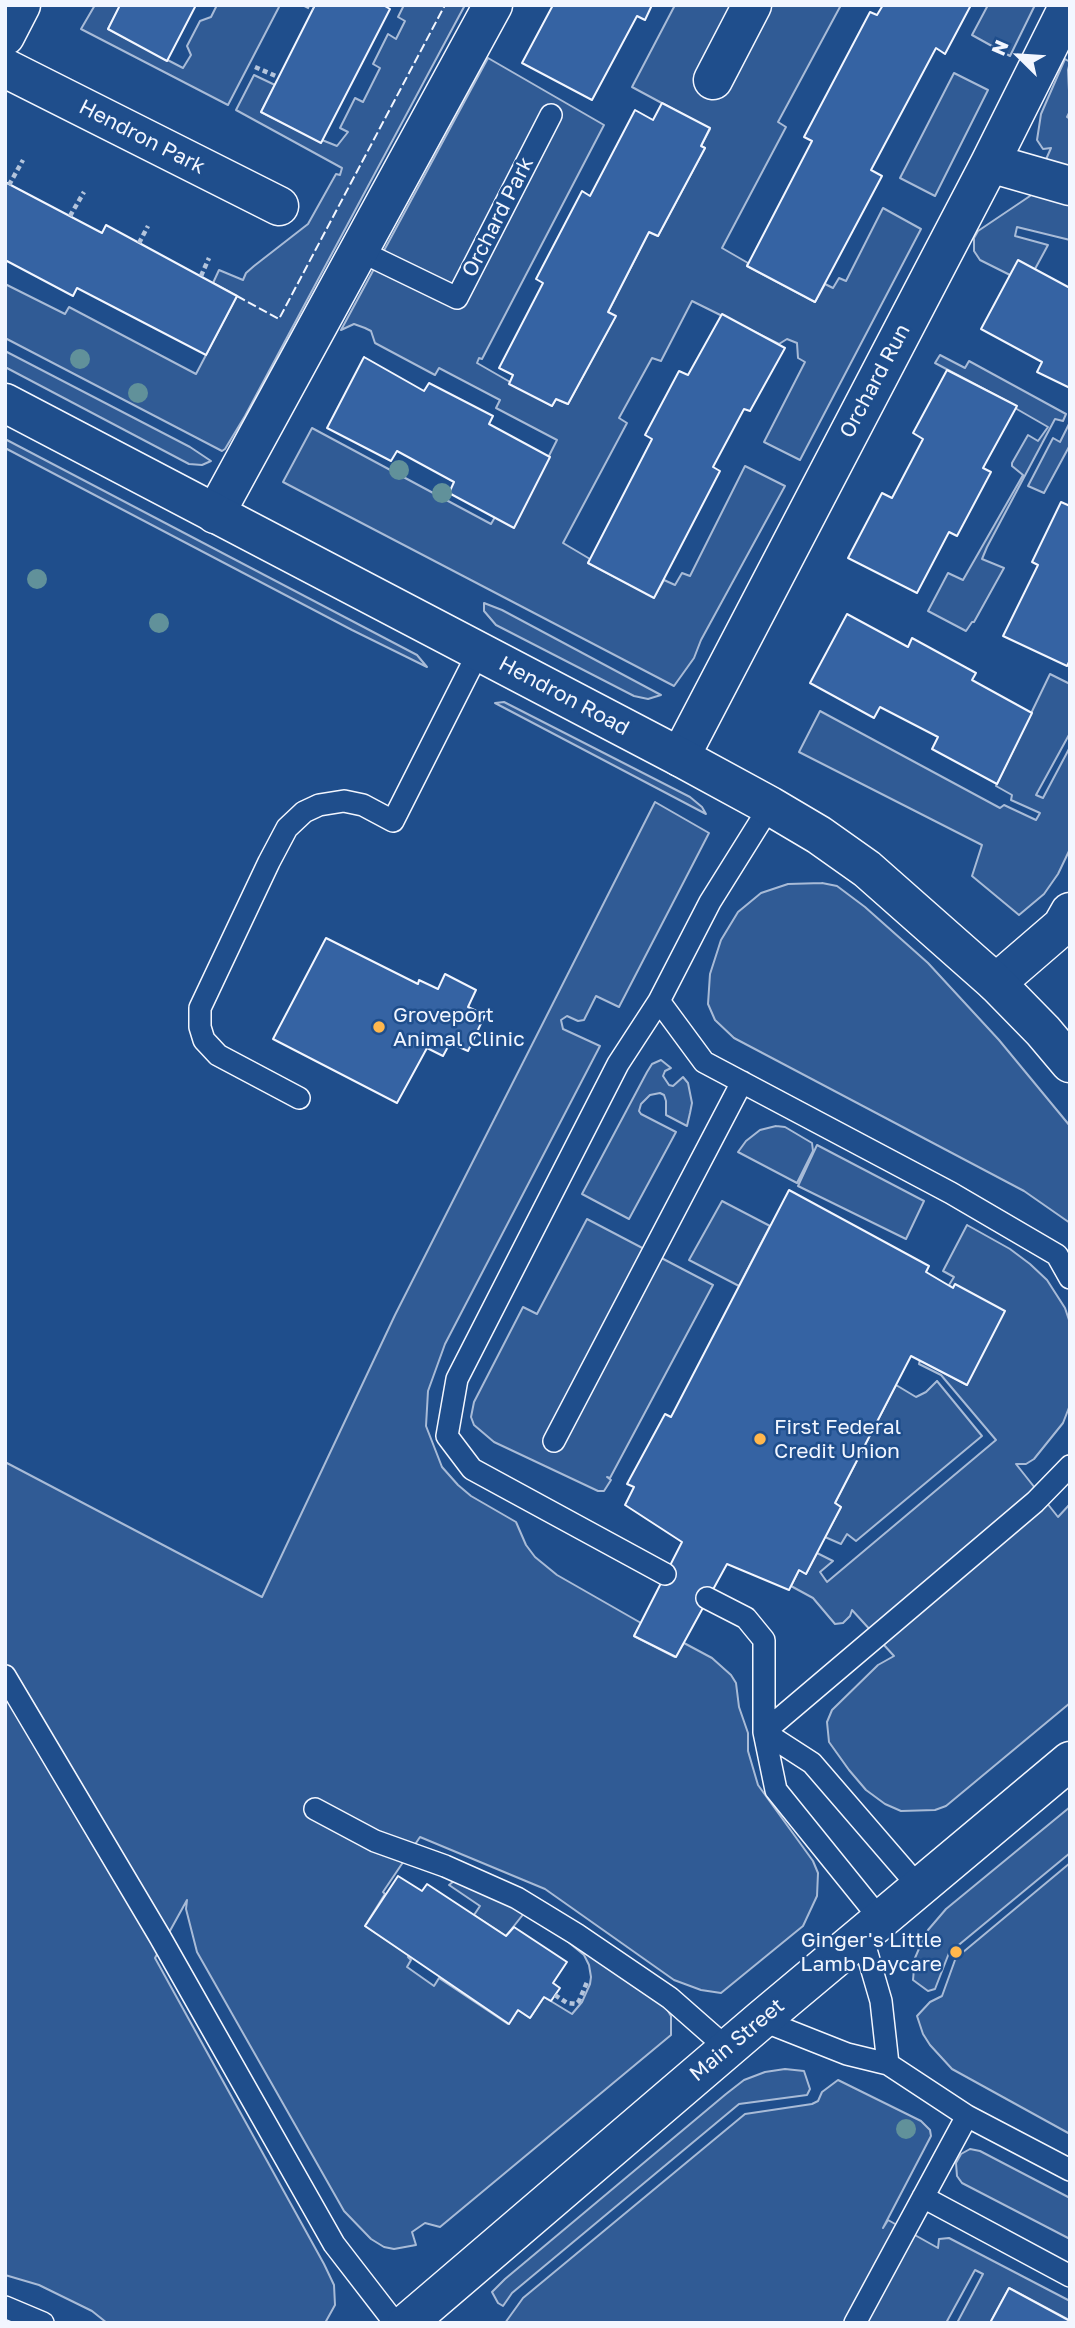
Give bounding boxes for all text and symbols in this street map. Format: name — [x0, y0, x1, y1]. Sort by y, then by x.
north arrow — [984, 21, 1054, 91]
text: N — [986, 36, 1013, 59]
street label: Hendron Park — [75, 94, 209, 180]
street label: Orchard Park — [457, 153, 539, 281]
street label: Orchard Run — [834, 320, 916, 442]
street label: Hendron Road — [494, 651, 634, 741]
place label: Groveport Animal Clinic — [393, 1002, 525, 1052]
marker: Groveport Animal Clinic — [371, 1019, 387, 1035]
place label: First Federal Credit Union — [774, 1414, 901, 1464]
marker: First Federal Credit Union — [752, 1431, 768, 1447]
place label: Ginger's Little Lamb Daycare — [800, 1927, 942, 1977]
marker: Ginger's Little Lamb Daycare — [948, 1944, 964, 1960]
street label: Main Street — [685, 1993, 789, 2087]

